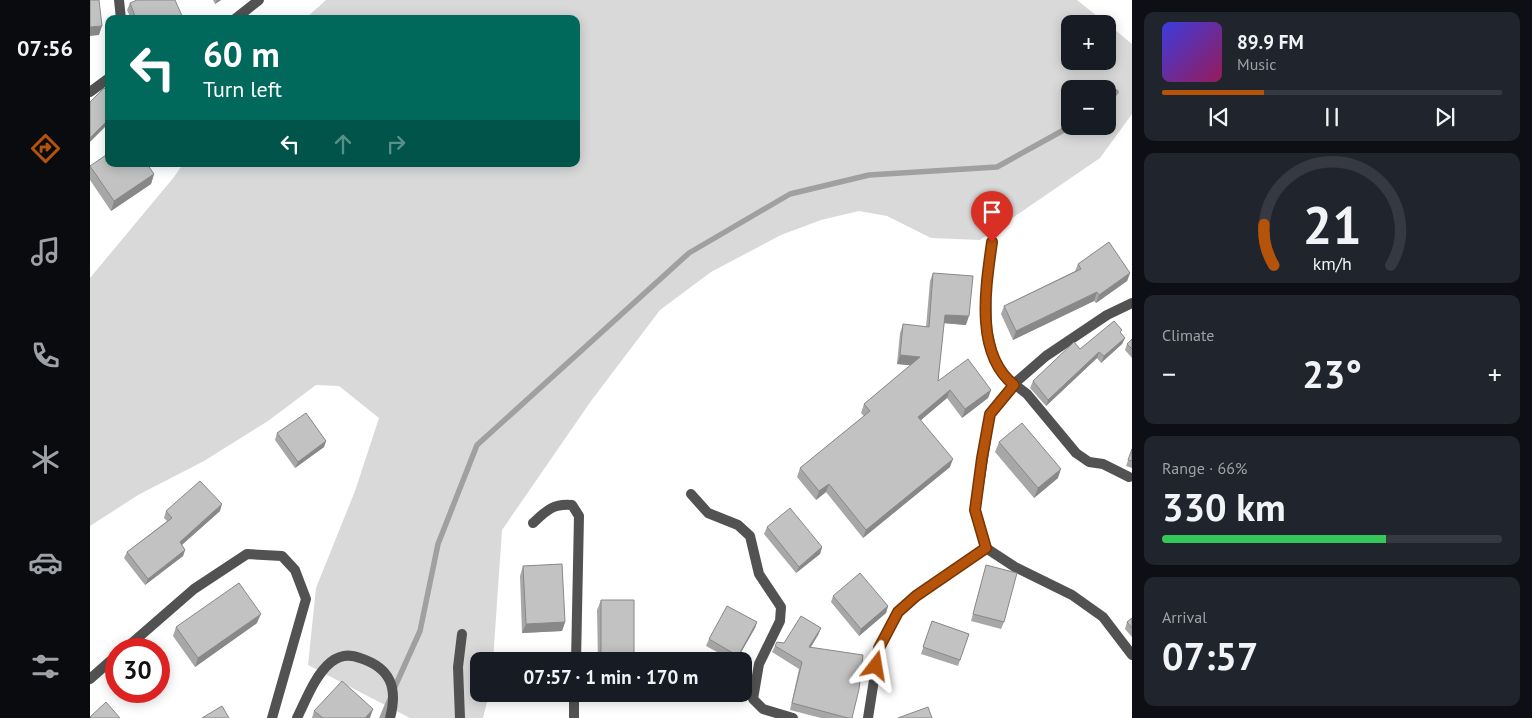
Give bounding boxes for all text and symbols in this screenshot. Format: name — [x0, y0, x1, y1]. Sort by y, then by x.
map controls — [1061, 15, 1116, 135]
button: + — [1061, 15, 1116, 70]
text: 89.9 FM — [1237, 30, 1304, 54]
text: 60 m — [203, 31, 280, 77]
text: 07:56 — [17, 34, 73, 62]
icon: left — [120, 35, 185, 100]
text: Music — [1237, 54, 1277, 74]
text: Turn left — [203, 75, 282, 103]
button: − — [1061, 80, 1116, 135]
icon: previous — [1205, 103, 1233, 131]
icon: pause — [1318, 103, 1346, 131]
icon: next — [1431, 103, 1459, 131]
icon: left — [276, 130, 304, 158]
icon: ahead — [329, 130, 357, 158]
icon: right — [382, 130, 410, 158]
icon: directions — [28, 131, 63, 166]
pin — [971, 191, 1013, 242]
text: 21 — [1303, 191, 1361, 258]
icon: arrive — [978, 198, 1006, 226]
icon: music — [28, 234, 63, 269]
text: km/h — [1312, 252, 1352, 275]
text: Climate — [1162, 325, 1214, 345]
icon: phone — [28, 338, 63, 373]
text: 23° — [1302, 349, 1362, 398]
text: − — [1162, 355, 1176, 392]
text: + — [1488, 355, 1502, 392]
icon: climate — [28, 442, 63, 477]
text: Range · 66% — [1162, 458, 1247, 478]
text: 330 km — [1162, 482, 1286, 531]
icon: car — [28, 545, 63, 580]
text: Arrival — [1162, 607, 1207, 627]
text: 07:57 — [1162, 631, 1258, 680]
speed limit sign: 30 — [105, 638, 170, 703]
position arrow — [849, 639, 901, 691]
icon: filters — [28, 649, 63, 684]
text: 07:57 · 1 min · 170 m — [524, 665, 698, 689]

